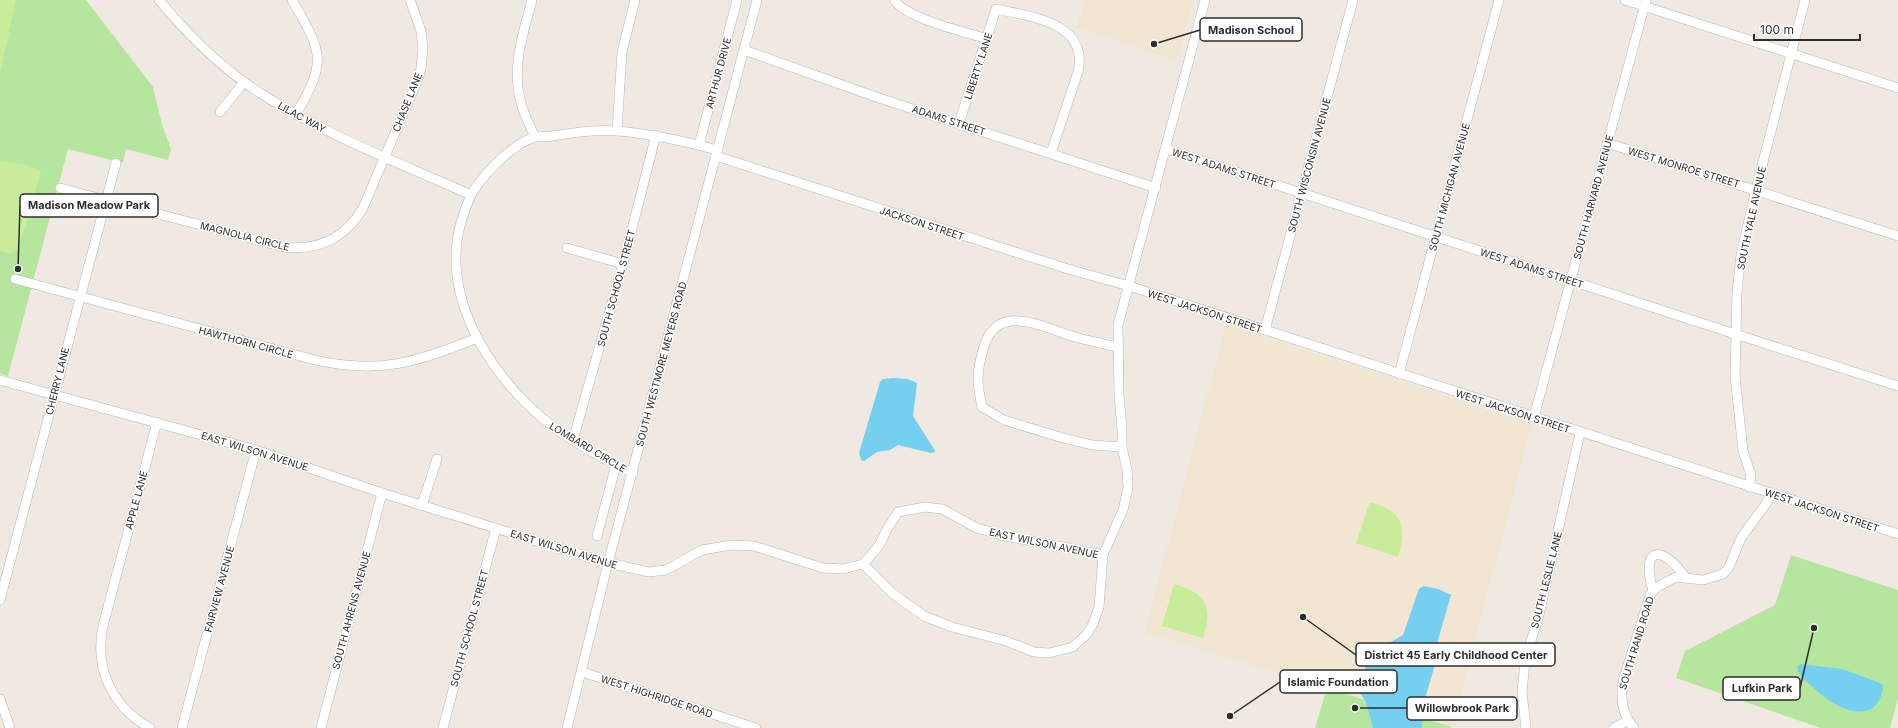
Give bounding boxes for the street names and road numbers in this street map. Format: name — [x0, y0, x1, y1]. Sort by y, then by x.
street label: LIBERTY LANE — [962, 31, 994, 101]
street label: ARTHUR DRIVE — [703, 36, 733, 110]
street label: CHASE LANE — [390, 71, 424, 133]
street label: SOUTH WISCONSIN AVENUE — [1285, 96, 1333, 234]
street label: LILAC WAY — [276, 99, 328, 135]
street label: ADAMS STREET — [911, 102, 987, 138]
street label: SOUTH MICHIGAN AVENUE — [1426, 122, 1472, 252]
street label: SOUTH HARVARD AVENUE — [1571, 133, 1615, 261]
street label: WEST MONROE STREET — [1627, 144, 1741, 190]
street label: WEST ADAMS STREET — [1171, 146, 1277, 190]
street label: SOUTH YALE AVENUE — [1734, 165, 1768, 271]
street label: JACKSON STREET — [878, 204, 966, 242]
street label: MAGNOLIA CIRCLE — [199, 219, 291, 253]
street label: SOUTH SCHOOL STREET — [595, 228, 637, 348]
street label: WEST ADAMS STREET — [1479, 246, 1585, 290]
street label: SOUTH WESTMORE MEYERS ROAD — [633, 280, 689, 448]
street label: WEST JACKSON STREET — [1146, 287, 1264, 335]
street label: HAWTHORN CIRCLE — [197, 324, 295, 360]
street label: CHERRY LANE — [43, 346, 71, 416]
street label: WEST JACKSON STREET — [1454, 387, 1572, 435]
street label: LOMBARD CIRCLE — [547, 419, 629, 475]
street label: EAST WILSON AVENUE — [200, 429, 310, 473]
street label: APPLE LANE — [122, 469, 150, 531]
street label: WEST JACKSON STREET — [1763, 486, 1881, 534]
street label: EAST WILSON AVENUE — [988, 526, 1100, 560]
street label: EAST WILSON AVENUE — [509, 527, 619, 571]
street label: SOUTH LESLIE LANE — [1528, 530, 1564, 630]
street label: FAIRVIEW AVENUE — [202, 544, 236, 634]
street label: SOUTH AHRENS AVENUE — [329, 550, 373, 670]
street label: SOUTH SCHOOL STREET — [448, 568, 490, 688]
street label: SOUTH RAND ROAD — [1616, 595, 1656, 691]
street label: WEST HIGHRIDGE ROAD — [599, 672, 715, 720]

